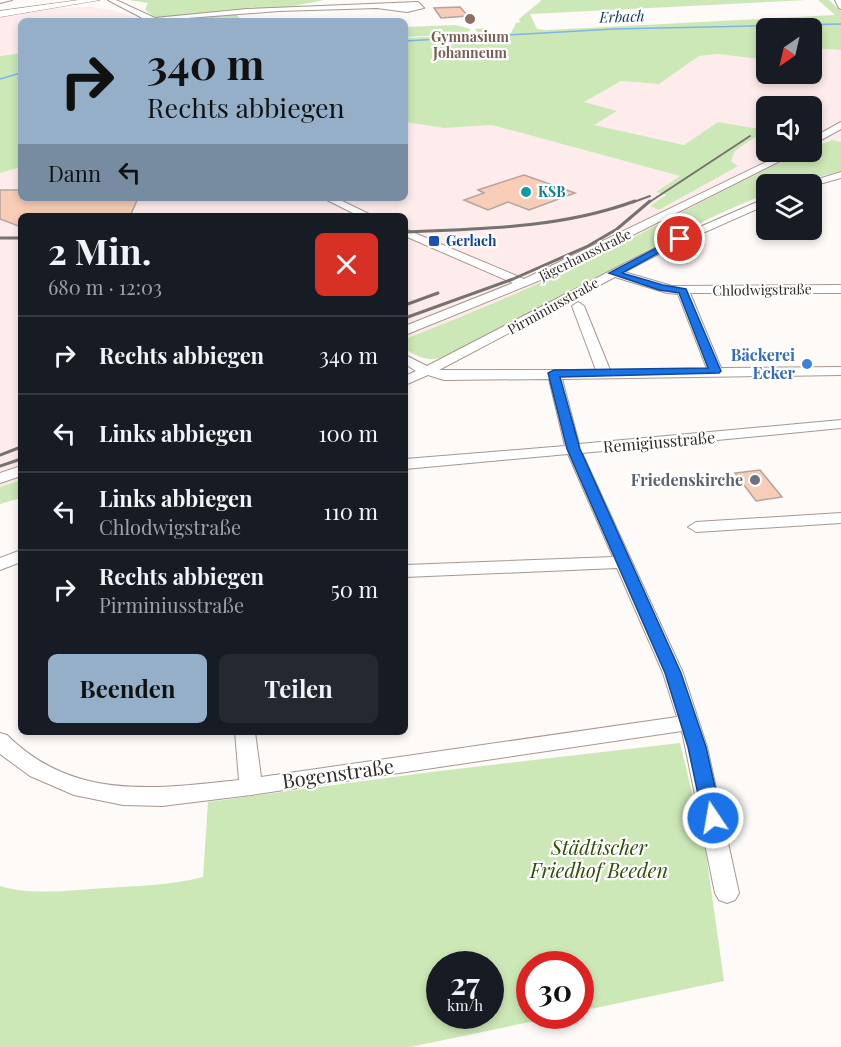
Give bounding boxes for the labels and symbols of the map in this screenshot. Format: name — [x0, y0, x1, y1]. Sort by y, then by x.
water label: Erbach — [598, 5, 645, 27]
marker: Gymnasium Johanneum — [463, 12, 477, 26]
north arrow — [756, 18, 822, 84]
place label: Gymnasium Johanneum — [431, 27, 509, 62]
place label: KSB — [538, 182, 566, 201]
marker: KSB — [519, 185, 533, 199]
pin — [654, 213, 705, 264]
street label: Jägerhausstraße — [534, 224, 634, 286]
place label: Gerlach — [446, 231, 497, 250]
marker: Gerlach — [427, 234, 441, 248]
street label: Pirminiusstraße — [504, 273, 602, 338]
street label: Chlodwigstraße — [712, 279, 812, 300]
place label: Bäckerei Ecker — [731, 344, 796, 383]
marker: Bäckerei Ecker — [800, 357, 814, 371]
street label: Remigiusstraße — [602, 426, 716, 457]
place label: Friedenskirche — [631, 469, 743, 490]
marker: Friedenskirche — [748, 473, 762, 487]
street label: Bogenstraße — [280, 751, 395, 794]
position arrow — [681, 786, 745, 850]
park label: Städtischer Friedhof Beeden — [529, 833, 668, 883]
speed limit sign: 30 — [516, 951, 594, 1029]

